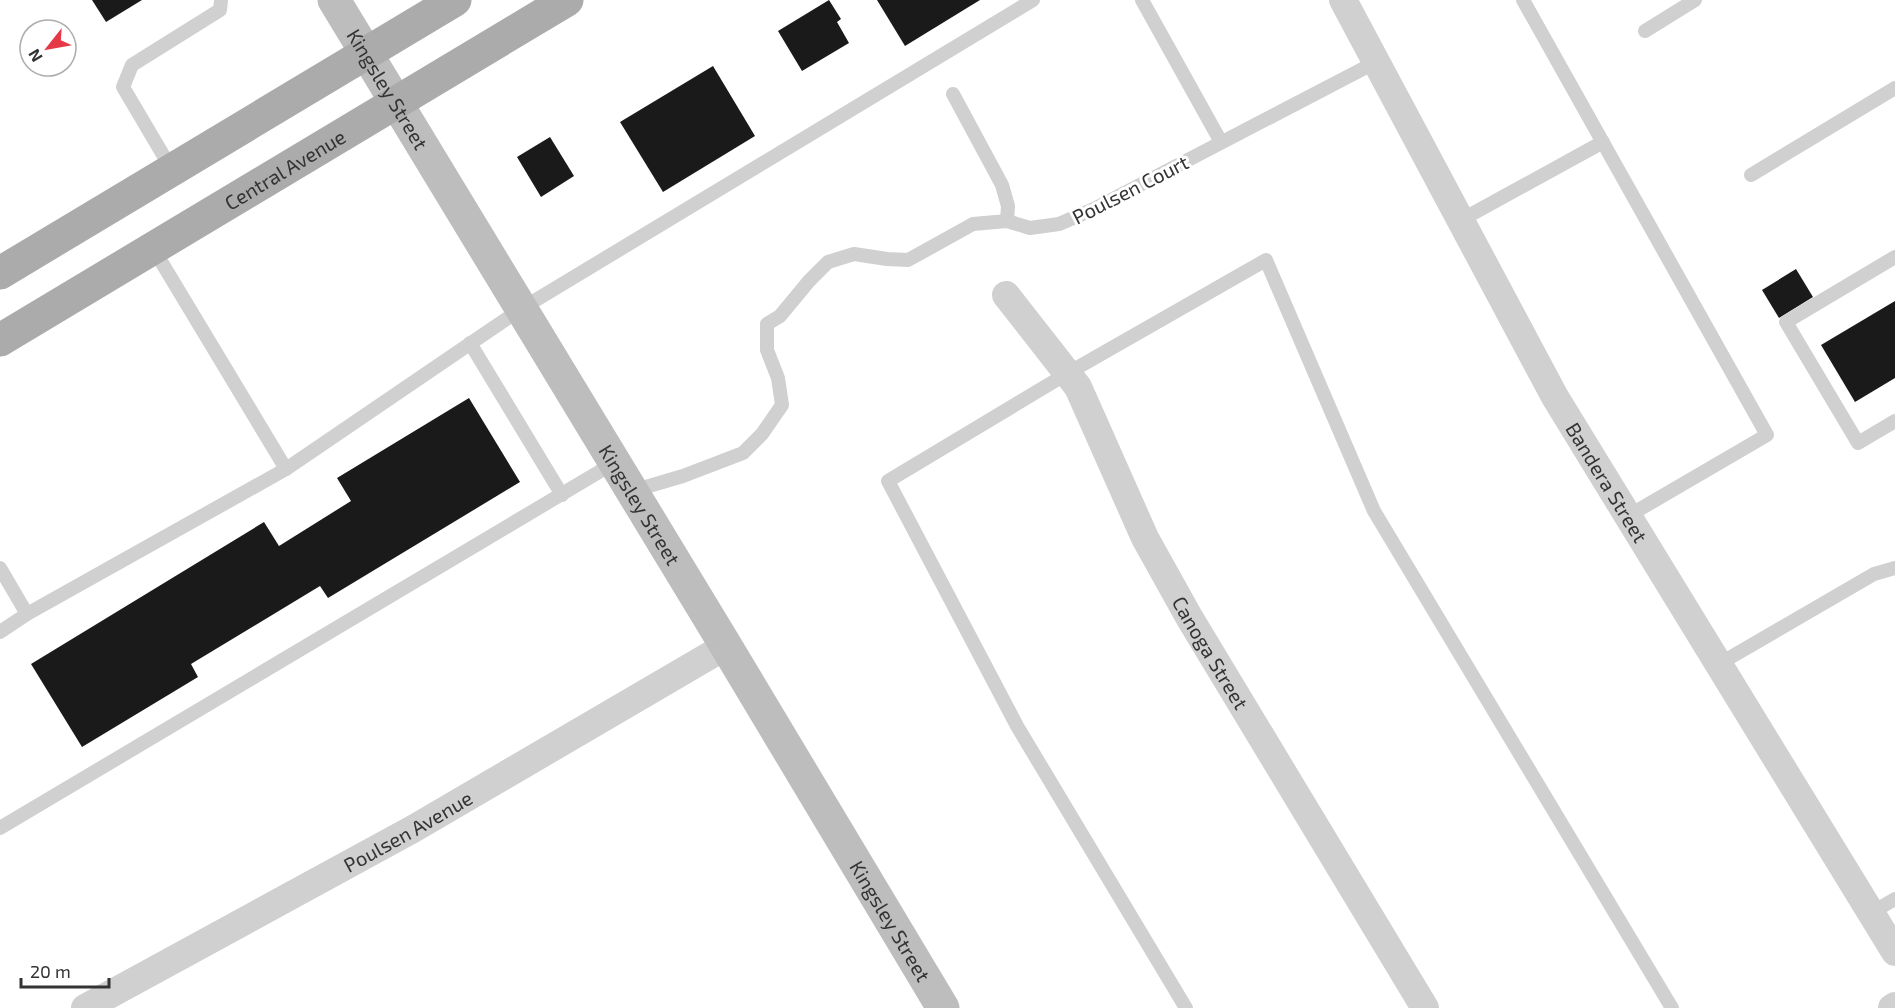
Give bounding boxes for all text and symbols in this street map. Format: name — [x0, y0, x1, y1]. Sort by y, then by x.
north arrow — [18, 18, 78, 78]
street label: Kingsley Street — [342, 24, 434, 154]
text: N — [24, 46, 46, 66]
street label: Central Avenue — [220, 124, 350, 215]
street label: Poulsen Court — [1068, 149, 1192, 229]
street label: Bandera Street — [1561, 418, 1653, 547]
street label: Kingsley Street — [594, 440, 686, 569]
street label: Canoga Street — [1168, 592, 1254, 714]
street label: Poulsen Avenue — [339, 785, 476, 877]
street label: Kingsley Street — [845, 856, 936, 986]
scale bar — [21, 951, 110, 989]
text: 20 m — [30, 960, 71, 982]

